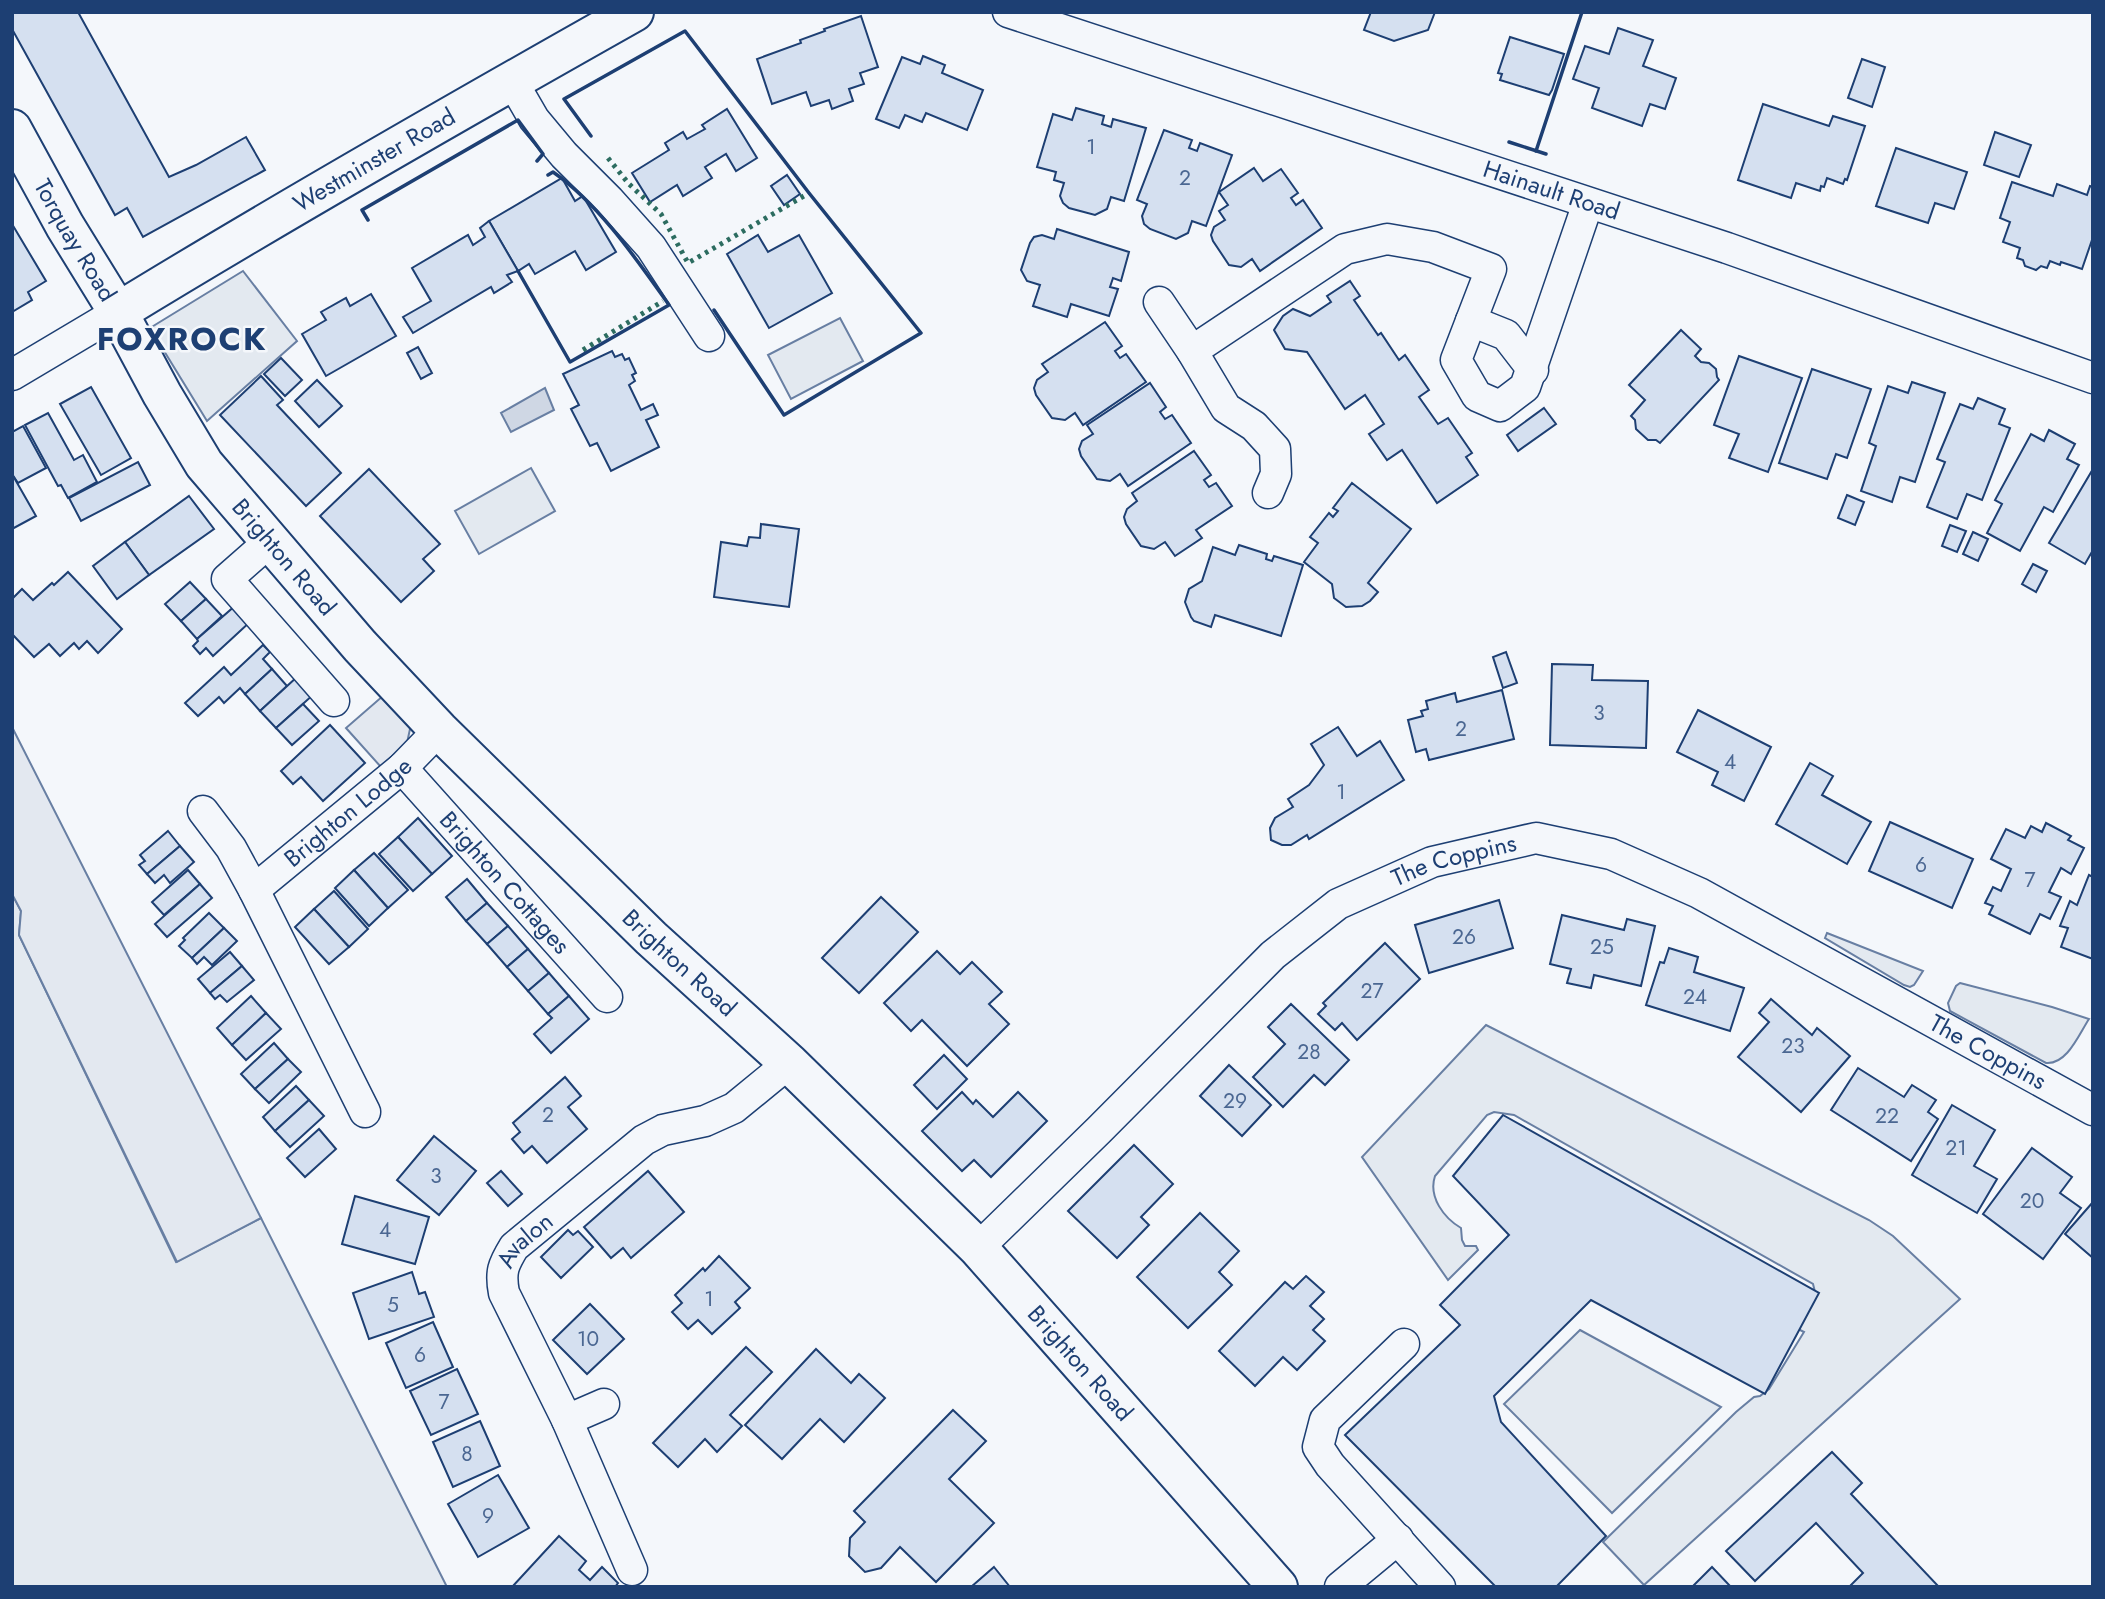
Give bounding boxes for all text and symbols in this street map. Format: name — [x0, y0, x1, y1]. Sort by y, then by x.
street label: Westminster Road — [286, 99, 462, 220]
house number: 1 — [1086, 132, 1096, 162]
street label: Hainault Road — [1479, 151, 1625, 229]
house number: 2 — [1179, 163, 1191, 193]
street label: Torquay Road — [26, 173, 125, 308]
district label: FOXROCK — [97, 316, 267, 362]
street label: Brighton Road — [224, 491, 345, 623]
house number: 3 — [1593, 698, 1605, 728]
house number: 2 — [1455, 714, 1467, 744]
house number: 4 — [1724, 747, 1736, 777]
street label: Brighton Lodge — [276, 749, 420, 875]
house number: 1 — [1336, 777, 1346, 807]
street label: Brighton Cottages — [432, 803, 579, 962]
street label: The Coppins — [1386, 825, 1520, 895]
house number: 6 — [1915, 850, 1927, 880]
house number: 7 — [2024, 865, 2036, 895]
street label: Brighton Road — [614, 901, 745, 1024]
house number: 26 — [1452, 922, 1476, 952]
house number: 25 — [1590, 932, 1614, 962]
house number: 27 — [1361, 976, 1383, 1006]
house number: 24 — [1683, 982, 1707, 1012]
street label: The Coppins — [1923, 1005, 2053, 1098]
house number: 23 — [1781, 1031, 1805, 1061]
house number: 28 — [1297, 1037, 1321, 1067]
house number: 29 — [1223, 1086, 1247, 1116]
house number: 2 — [542, 1100, 554, 1130]
house number: 22 — [1875, 1101, 1899, 1131]
house number: 21 — [1945, 1133, 1967, 1163]
house number: 3 — [430, 1161, 442, 1191]
house number: 20 — [2020, 1186, 2044, 1216]
street label: Avalon — [487, 1204, 560, 1274]
house number: 4 — [379, 1215, 391, 1245]
house number: 1 — [704, 1284, 714, 1314]
house number: 5 — [387, 1290, 399, 1320]
street label: Brighton Road — [1019, 1297, 1142, 1429]
house number: 10 — [577, 1324, 599, 1354]
house number: 6 — [414, 1340, 426, 1370]
house number: 7 — [438, 1387, 450, 1417]
house number: 8 — [461, 1439, 473, 1469]
house number: 9 — [482, 1501, 494, 1531]

